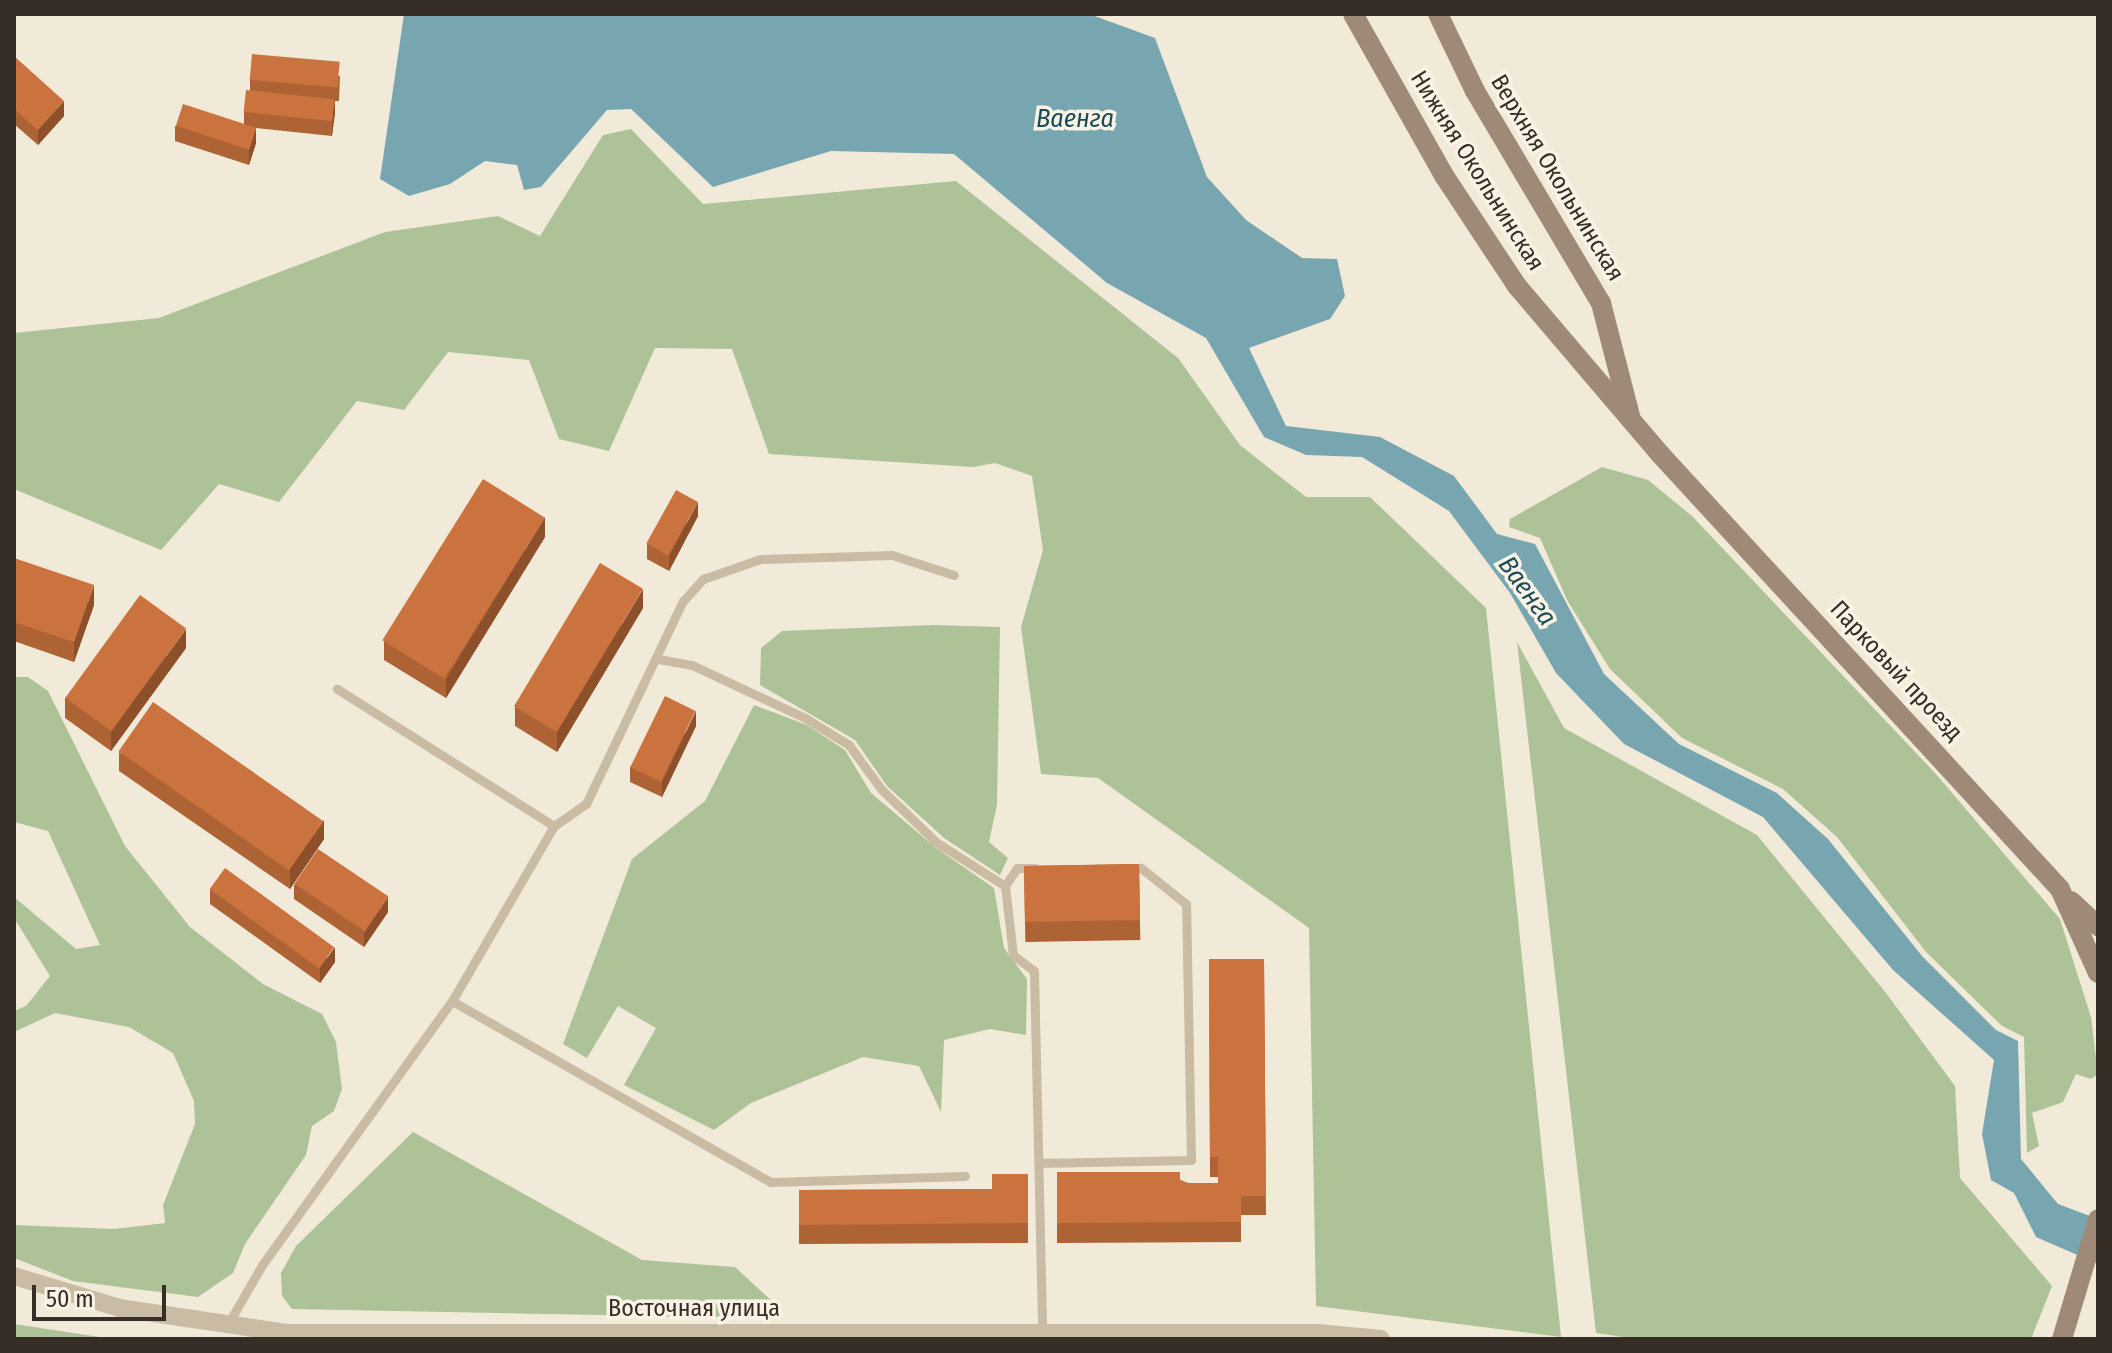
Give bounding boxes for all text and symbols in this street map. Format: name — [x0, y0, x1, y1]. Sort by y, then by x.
street label: Нижняя Окольнинская — [1404, 66, 1550, 276]
street label: Верхняя Окольнинская — [1484, 70, 1630, 286]
water label: Ваенга — [1036, 103, 1114, 135]
water label: Ваенга — [1491, 550, 1563, 632]
street label: Парковый проезд — [1824, 595, 1968, 747]
scale bar — [36, 1269, 170, 1319]
text: 50 m — [46, 1285, 94, 1313]
street label: Восточная улица — [608, 1295, 780, 1323]

